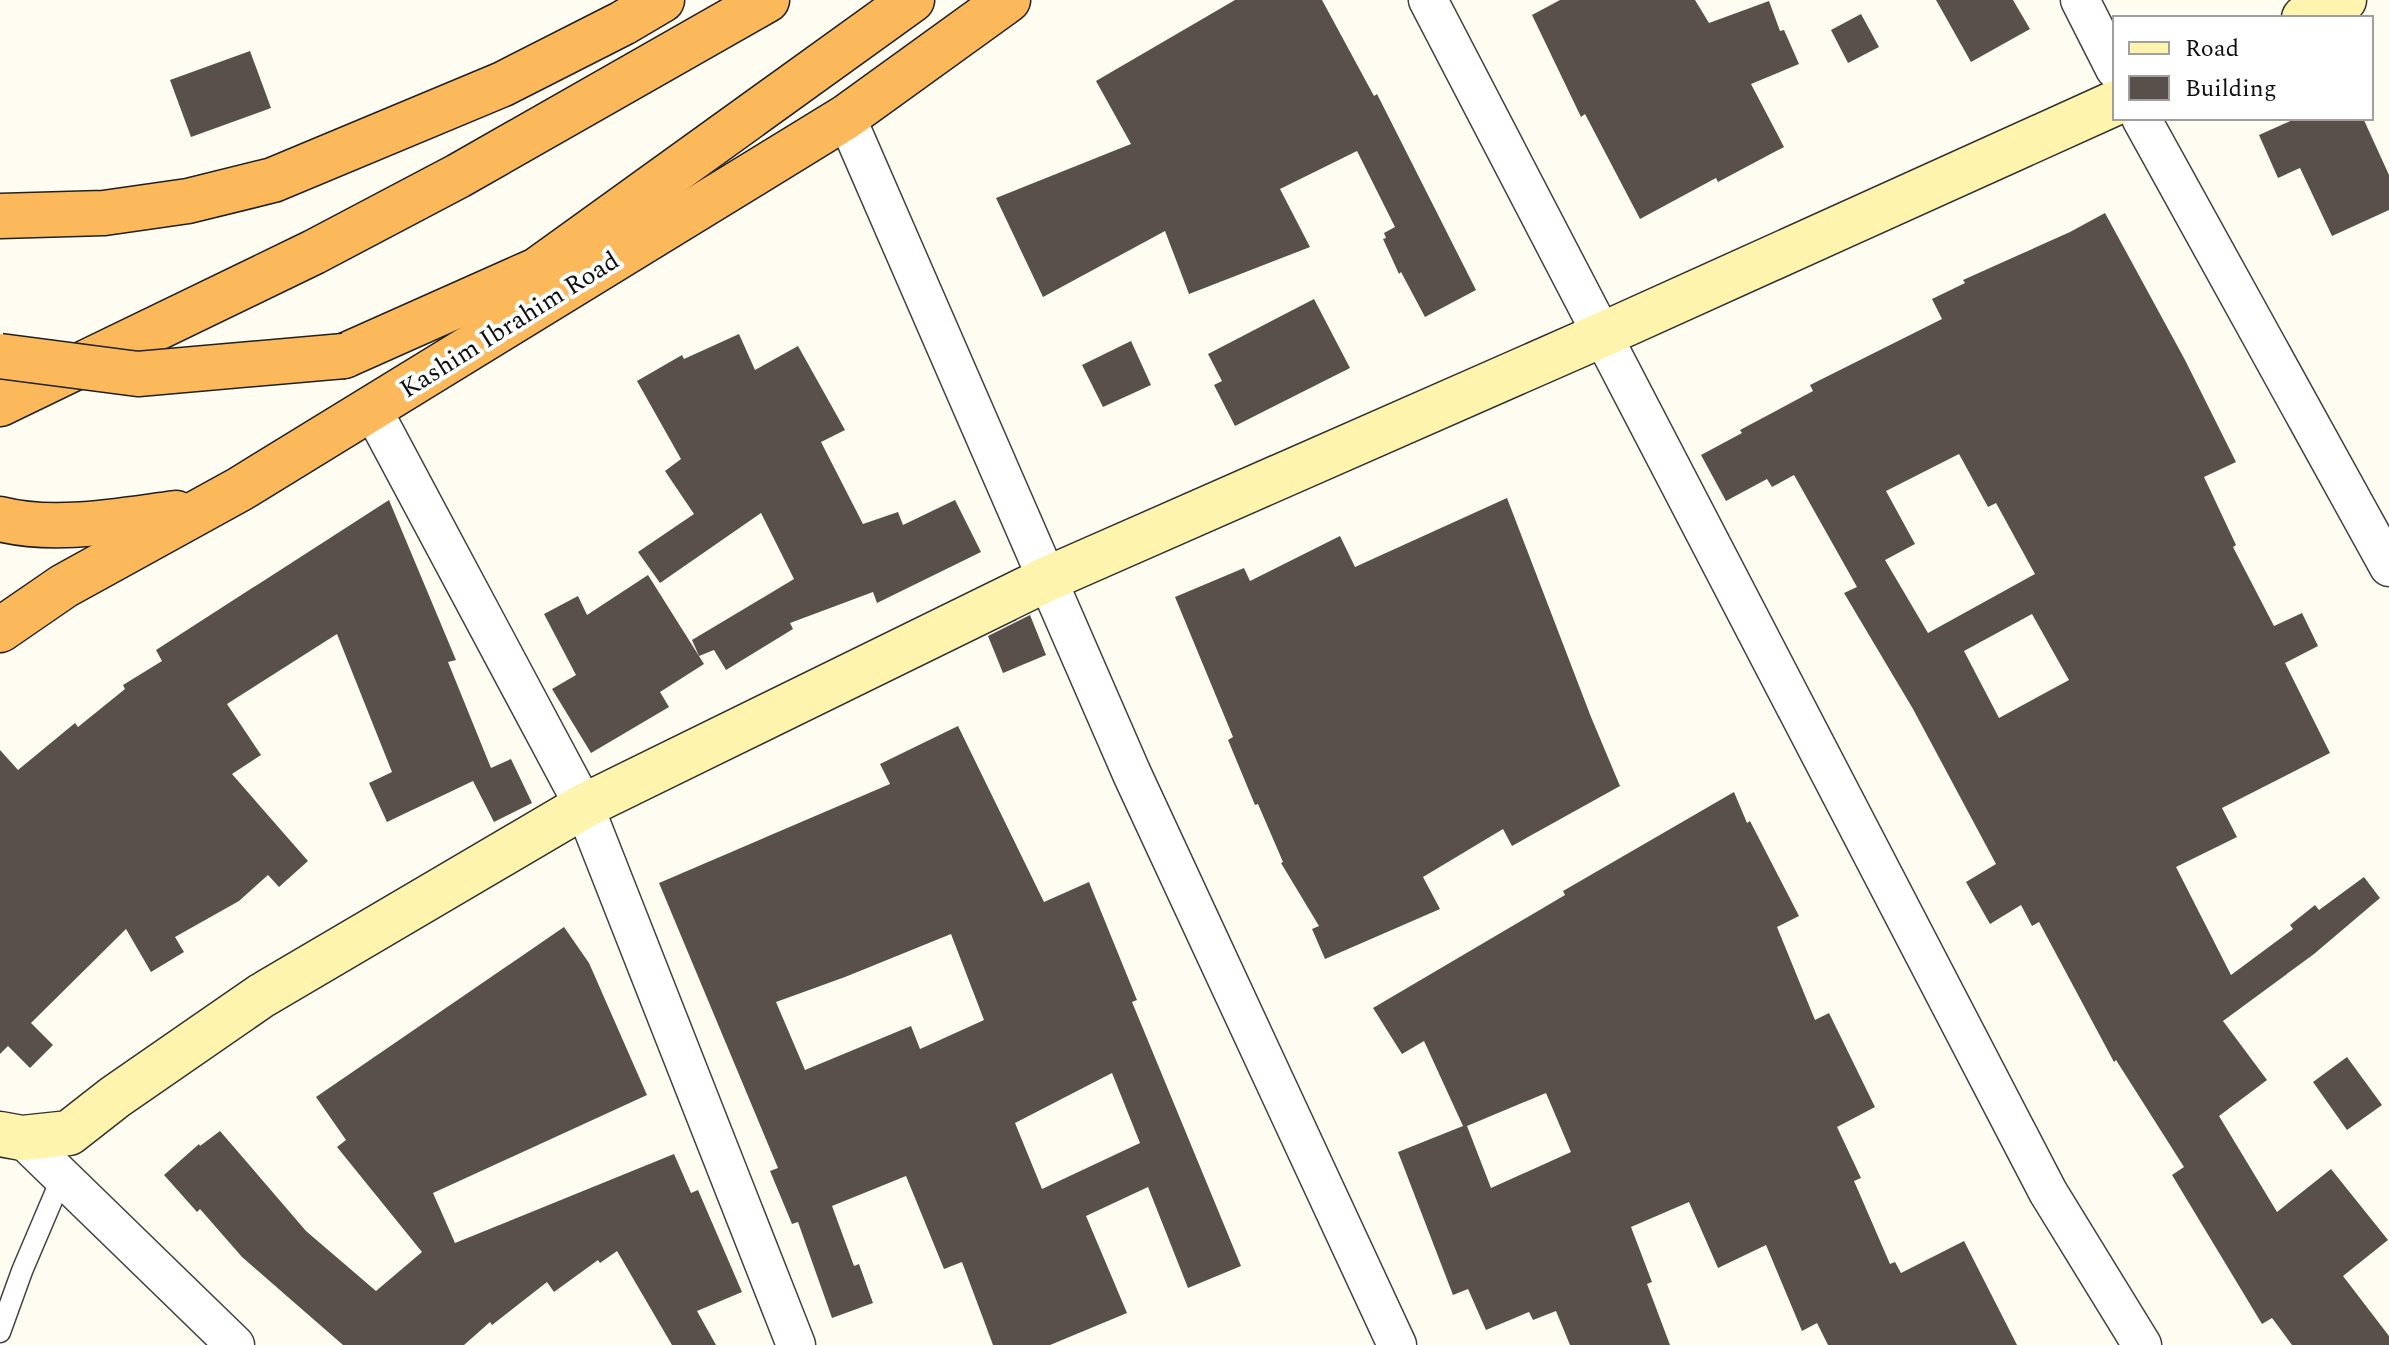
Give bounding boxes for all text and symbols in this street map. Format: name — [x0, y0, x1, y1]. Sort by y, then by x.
legend — [2113, 16, 2373, 120]
text: Road — [2185, 31, 2239, 67]
text: Building — [2185, 71, 2277, 107]
street label: Kashim Ibrahim Road — [392, 241, 627, 409]

